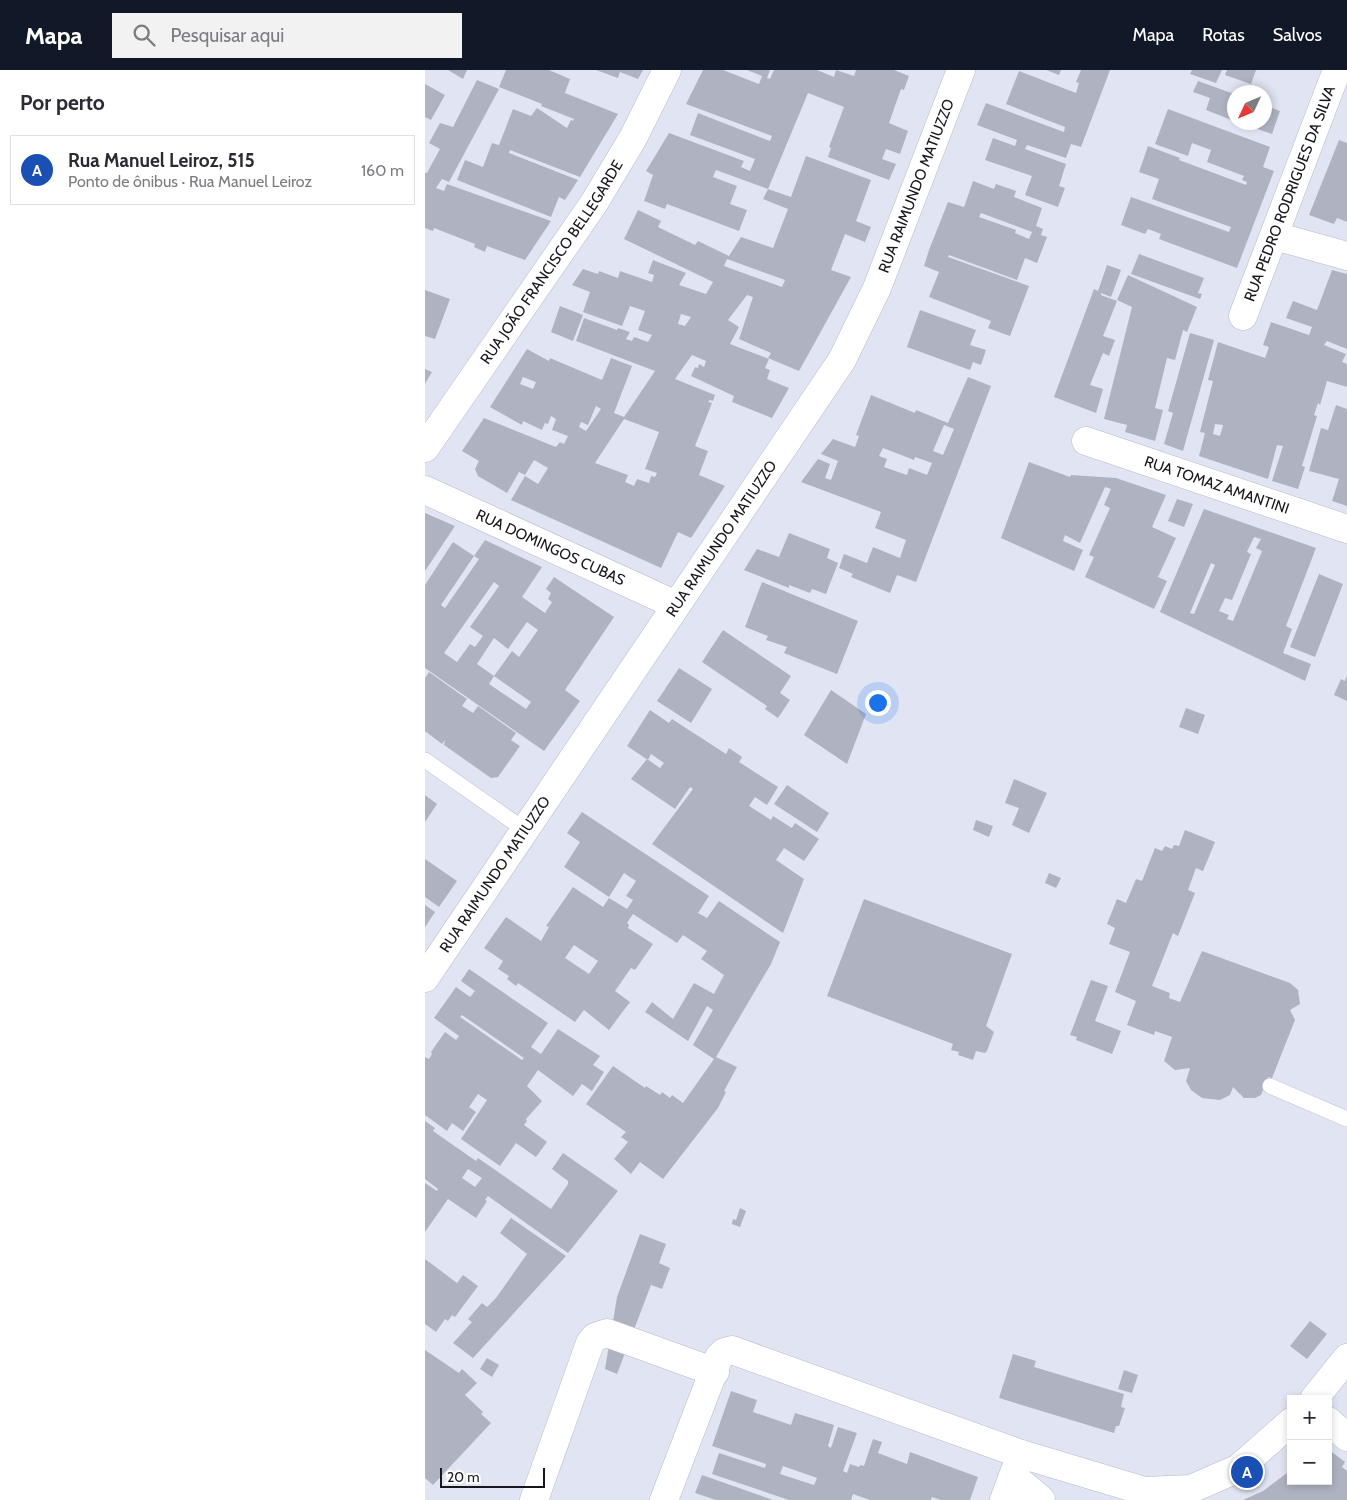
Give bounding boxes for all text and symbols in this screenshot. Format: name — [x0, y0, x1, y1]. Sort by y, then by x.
search box — [112, 13, 462, 58]
text: Mapa — [25, 21, 82, 50]
icon: search — [130, 21, 158, 49]
text: Pesquisar aqui — [170, 24, 284, 47]
text: Mapa — [1132, 24, 1174, 46]
text: Rotas — [1202, 24, 1245, 46]
text: Salvos — [1273, 24, 1322, 46]
street label: RUA PEDRO RODRIGUES DA SILVA — [1240, 83, 1339, 304]
north arrow — [1227, 85, 1272, 130]
text: Por perto — [20, 90, 105, 115]
street label: RUA RAIMUNDO MATIUZZO — [875, 96, 958, 275]
text: Rua Manuel Leiroz, 515 — [68, 149, 255, 172]
street label: RUA JOÃO FRANCISCO BELLEGARDE — [477, 157, 627, 368]
text: A — [32, 161, 42, 180]
text: 160 m — [361, 161, 404, 180]
text: Ponto de ônibus · Rua Manuel Leiroz — [68, 172, 312, 191]
street label: RUA TOMAZ AMANTINI — [1142, 452, 1292, 518]
street label: RUA RAIMUNDO MATIUZZO — [662, 457, 781, 620]
street label: RUA DOMINGOS CUBAS — [473, 506, 628, 590]
your location — [865, 690, 891, 716]
street label: RUA RAIMUNDO MATIUZZO — [436, 793, 554, 956]
map controls — [1287, 1395, 1332, 1485]
button: + — [1287, 1395, 1332, 1440]
button: − — [1287, 1440, 1332, 1485]
pin: A — [1231, 1453, 1263, 1491]
scale bar — [440, 1465, 545, 1488]
text: 20 m — [447, 1468, 480, 1486]

